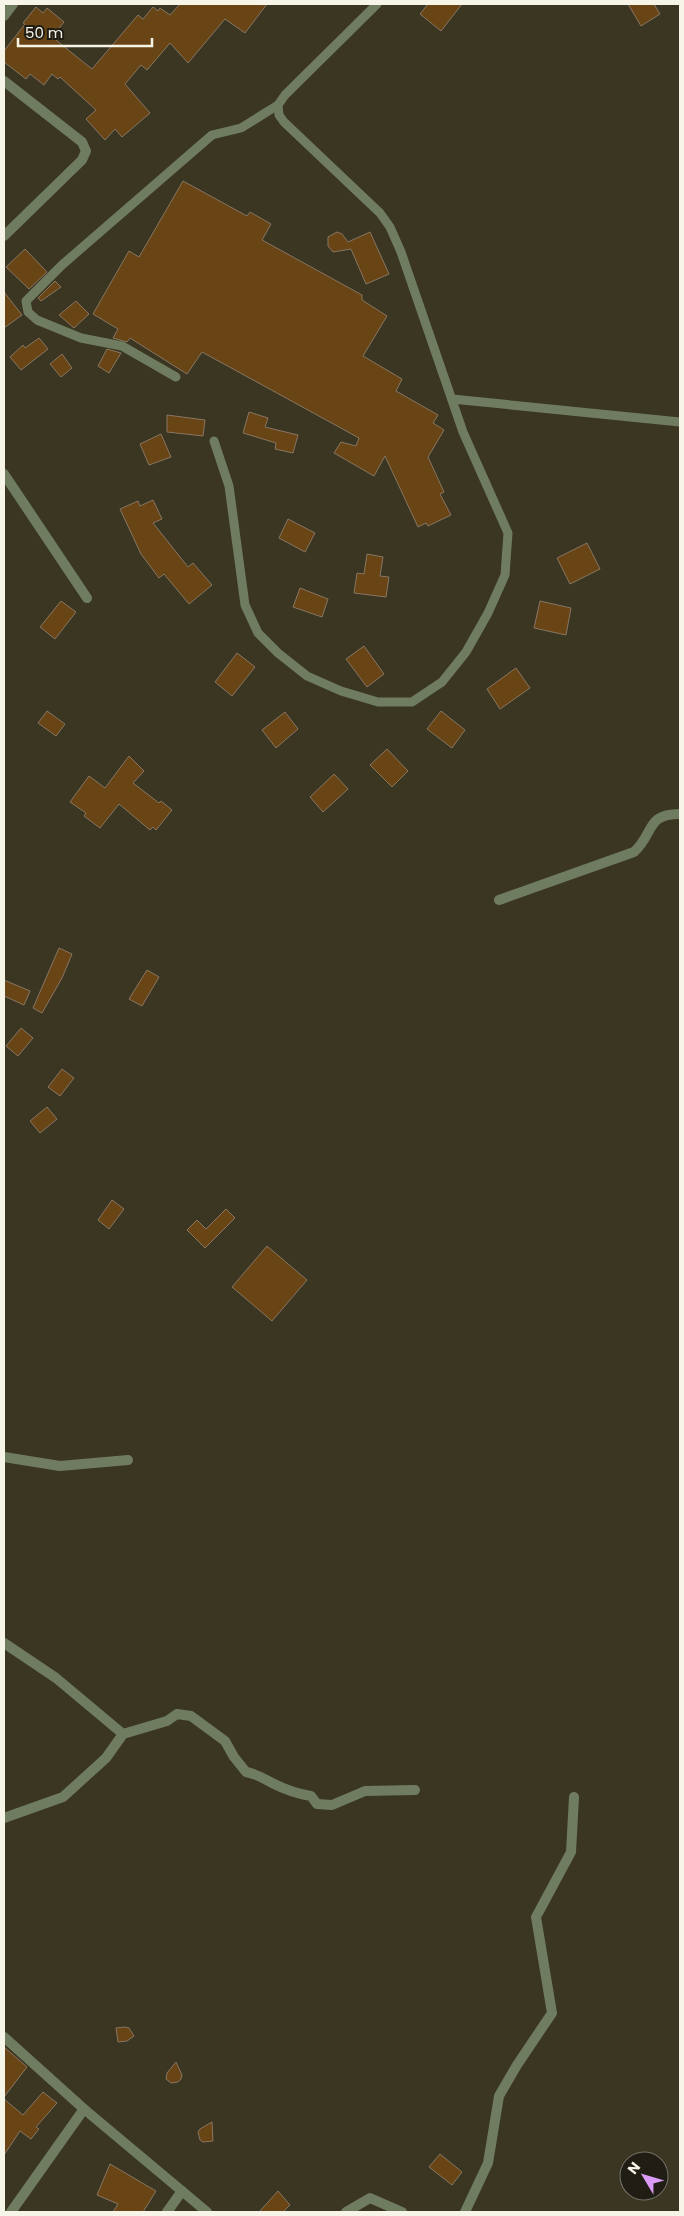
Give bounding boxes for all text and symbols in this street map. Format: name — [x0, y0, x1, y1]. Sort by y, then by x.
scale bar — [18, 15, 151, 47]
text: 50 m — [25, 22, 63, 43]
north arrow — [619, 2151, 669, 2201]
text: N — [623, 2158, 645, 2178]

